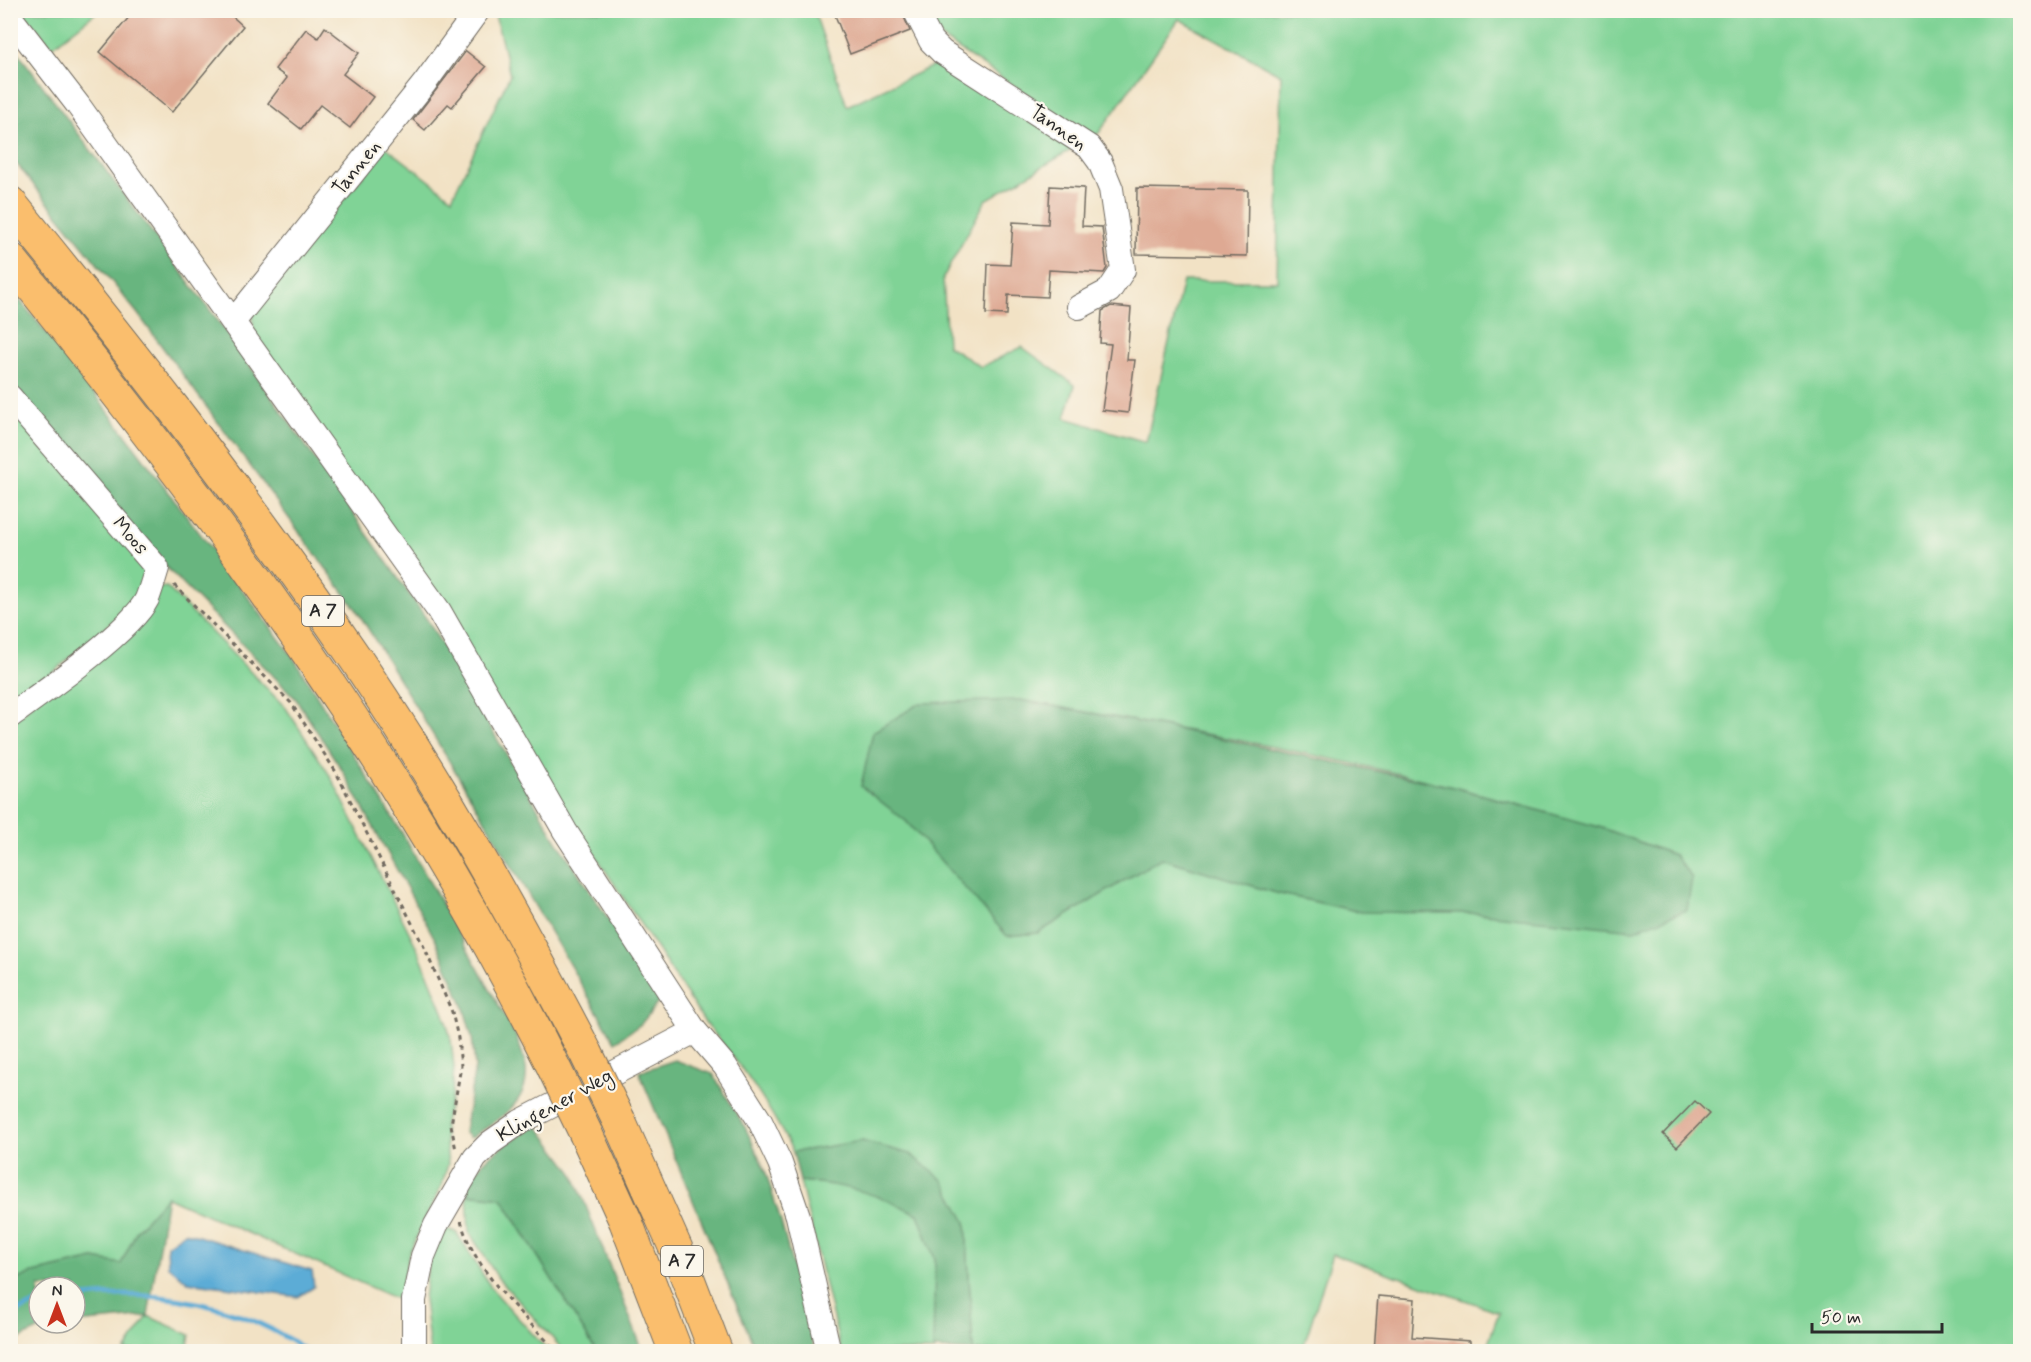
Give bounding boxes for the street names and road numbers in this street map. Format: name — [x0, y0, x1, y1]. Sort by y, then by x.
street label: Tannen — [1024, 98, 1092, 158]
street label: Tannen — [326, 134, 388, 202]
street label: Moos — [106, 511, 154, 561]
road number: A 7 — [302, 596, 344, 626]
street label: Klingener Weg — [492, 1063, 619, 1151]
road number: A 7 — [661, 1246, 703, 1276]

